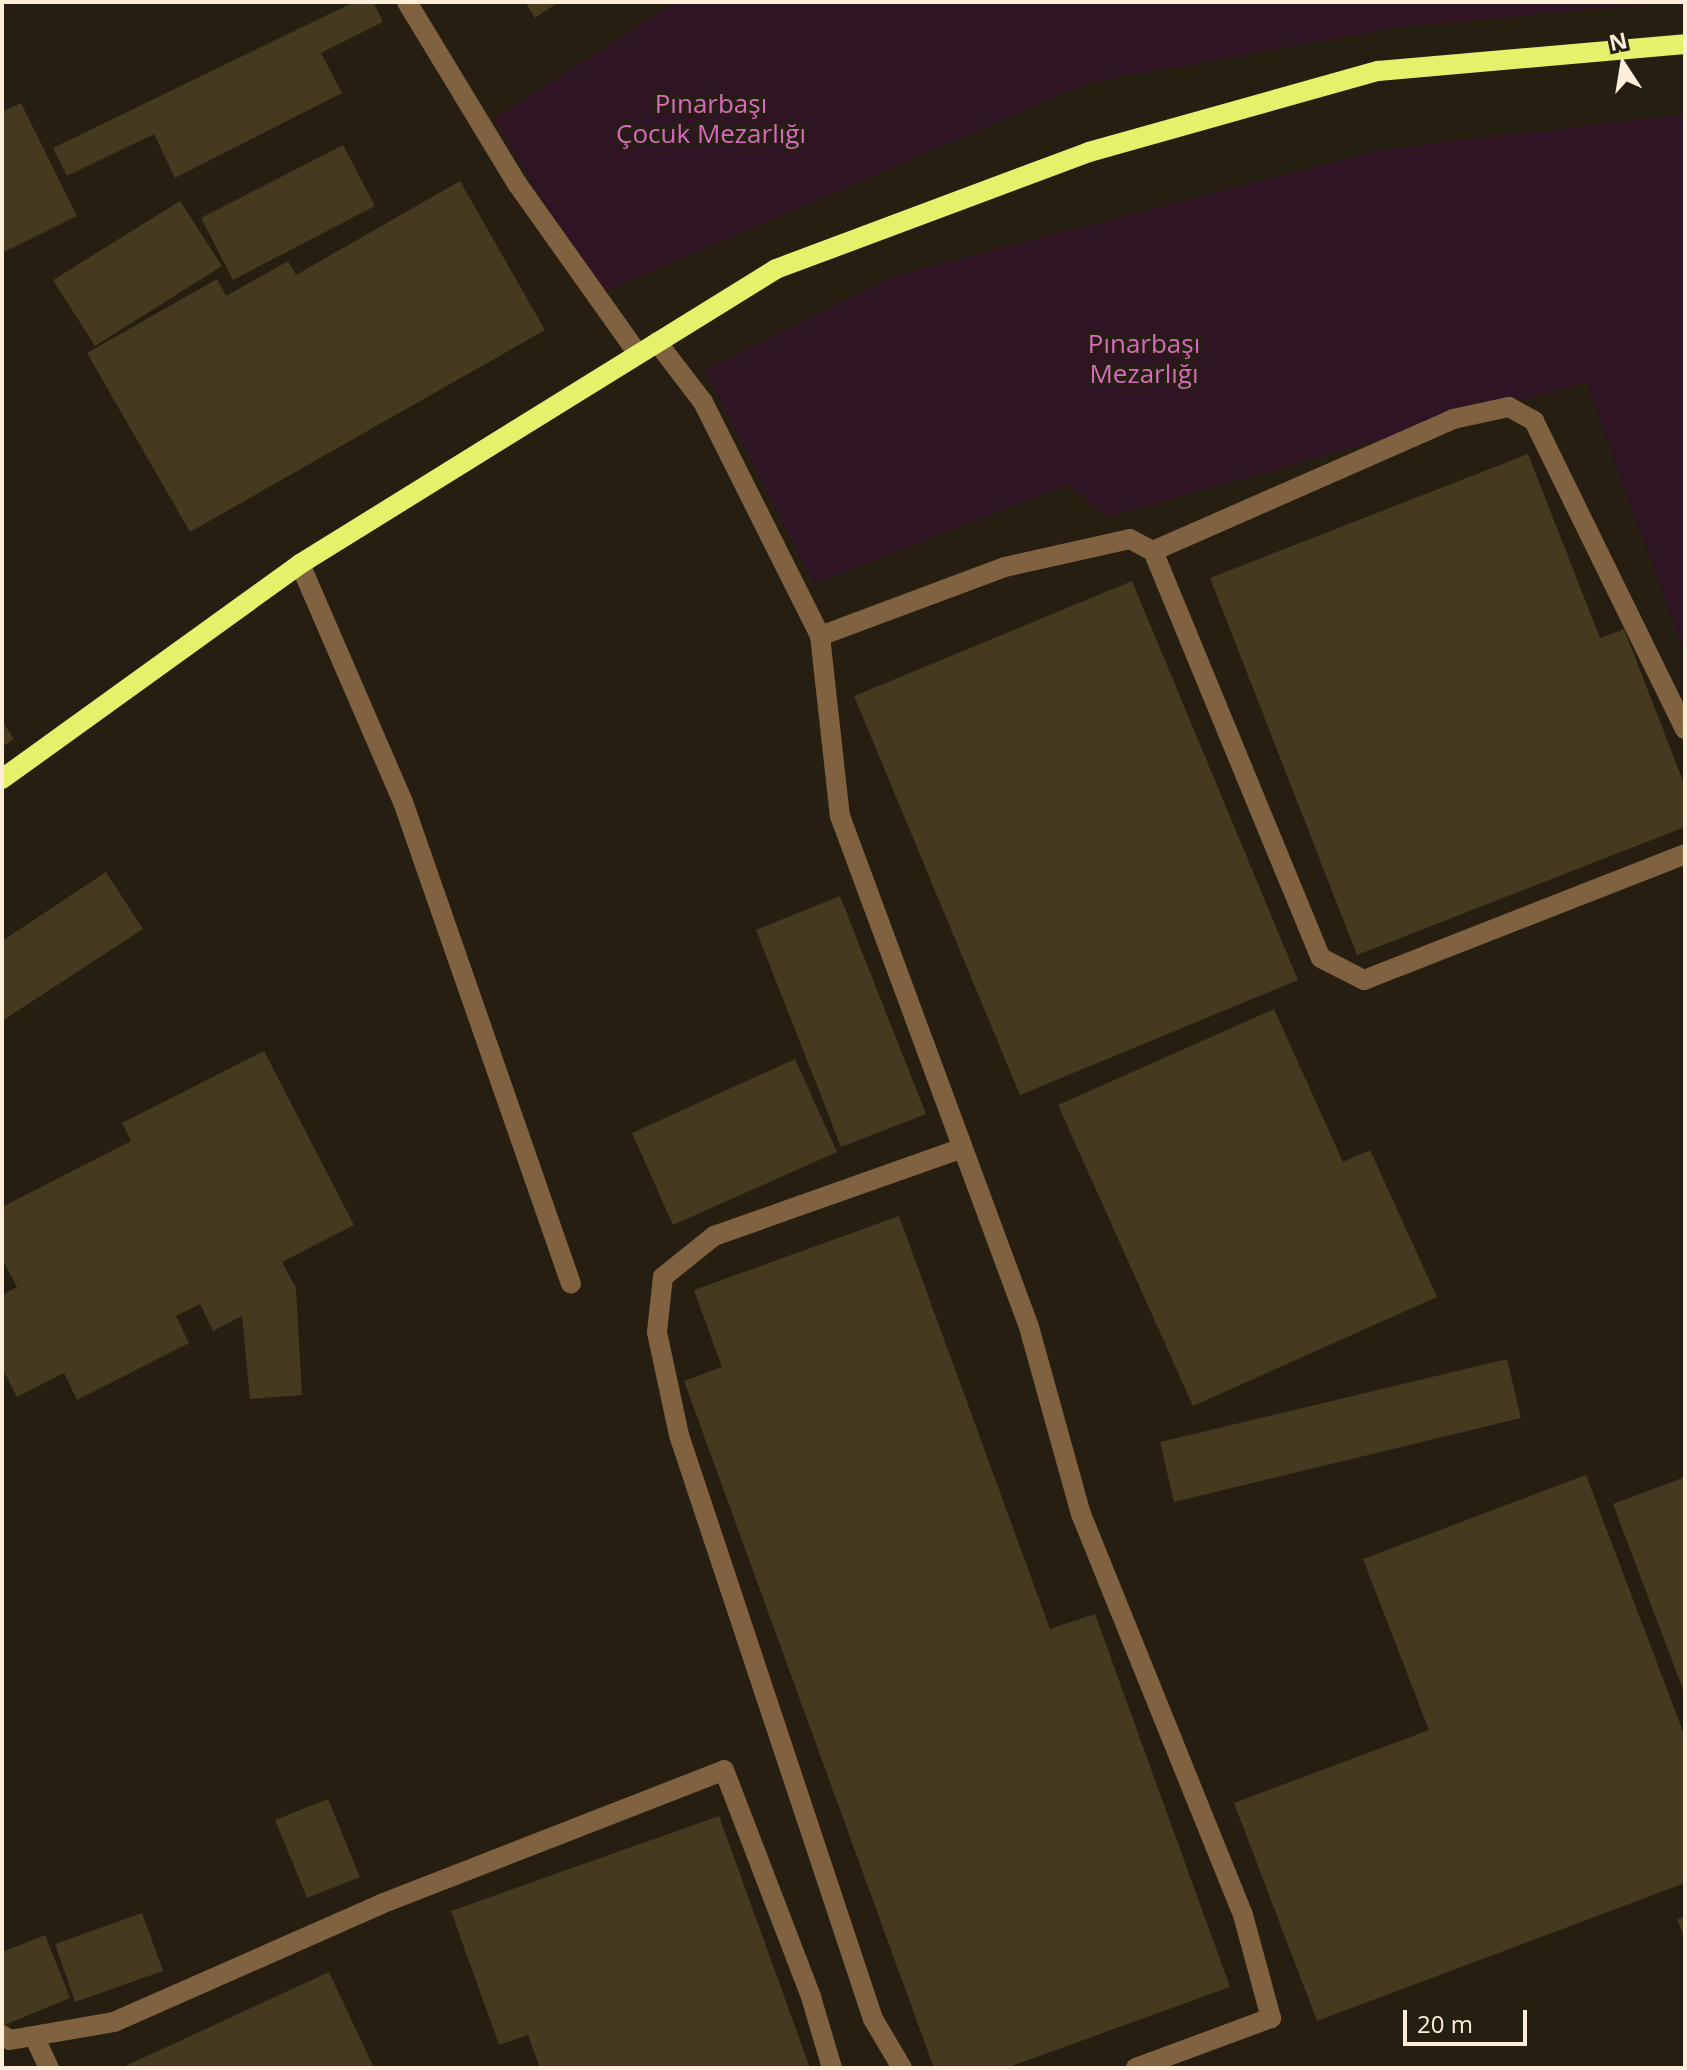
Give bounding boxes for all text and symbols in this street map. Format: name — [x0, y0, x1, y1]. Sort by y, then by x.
north arrow — [1583, 24, 1663, 104]
text: N — [1606, 24, 1630, 57]
park label: Pınarbaşı Çocuk Mezarlığı — [616, 88, 806, 150]
park label: Pınarbaşı Mezarlığı — [1088, 328, 1200, 390]
scale bar — [1407, 1994, 1531, 2044]
text: 20 m — [1417, 2007, 1473, 2040]

